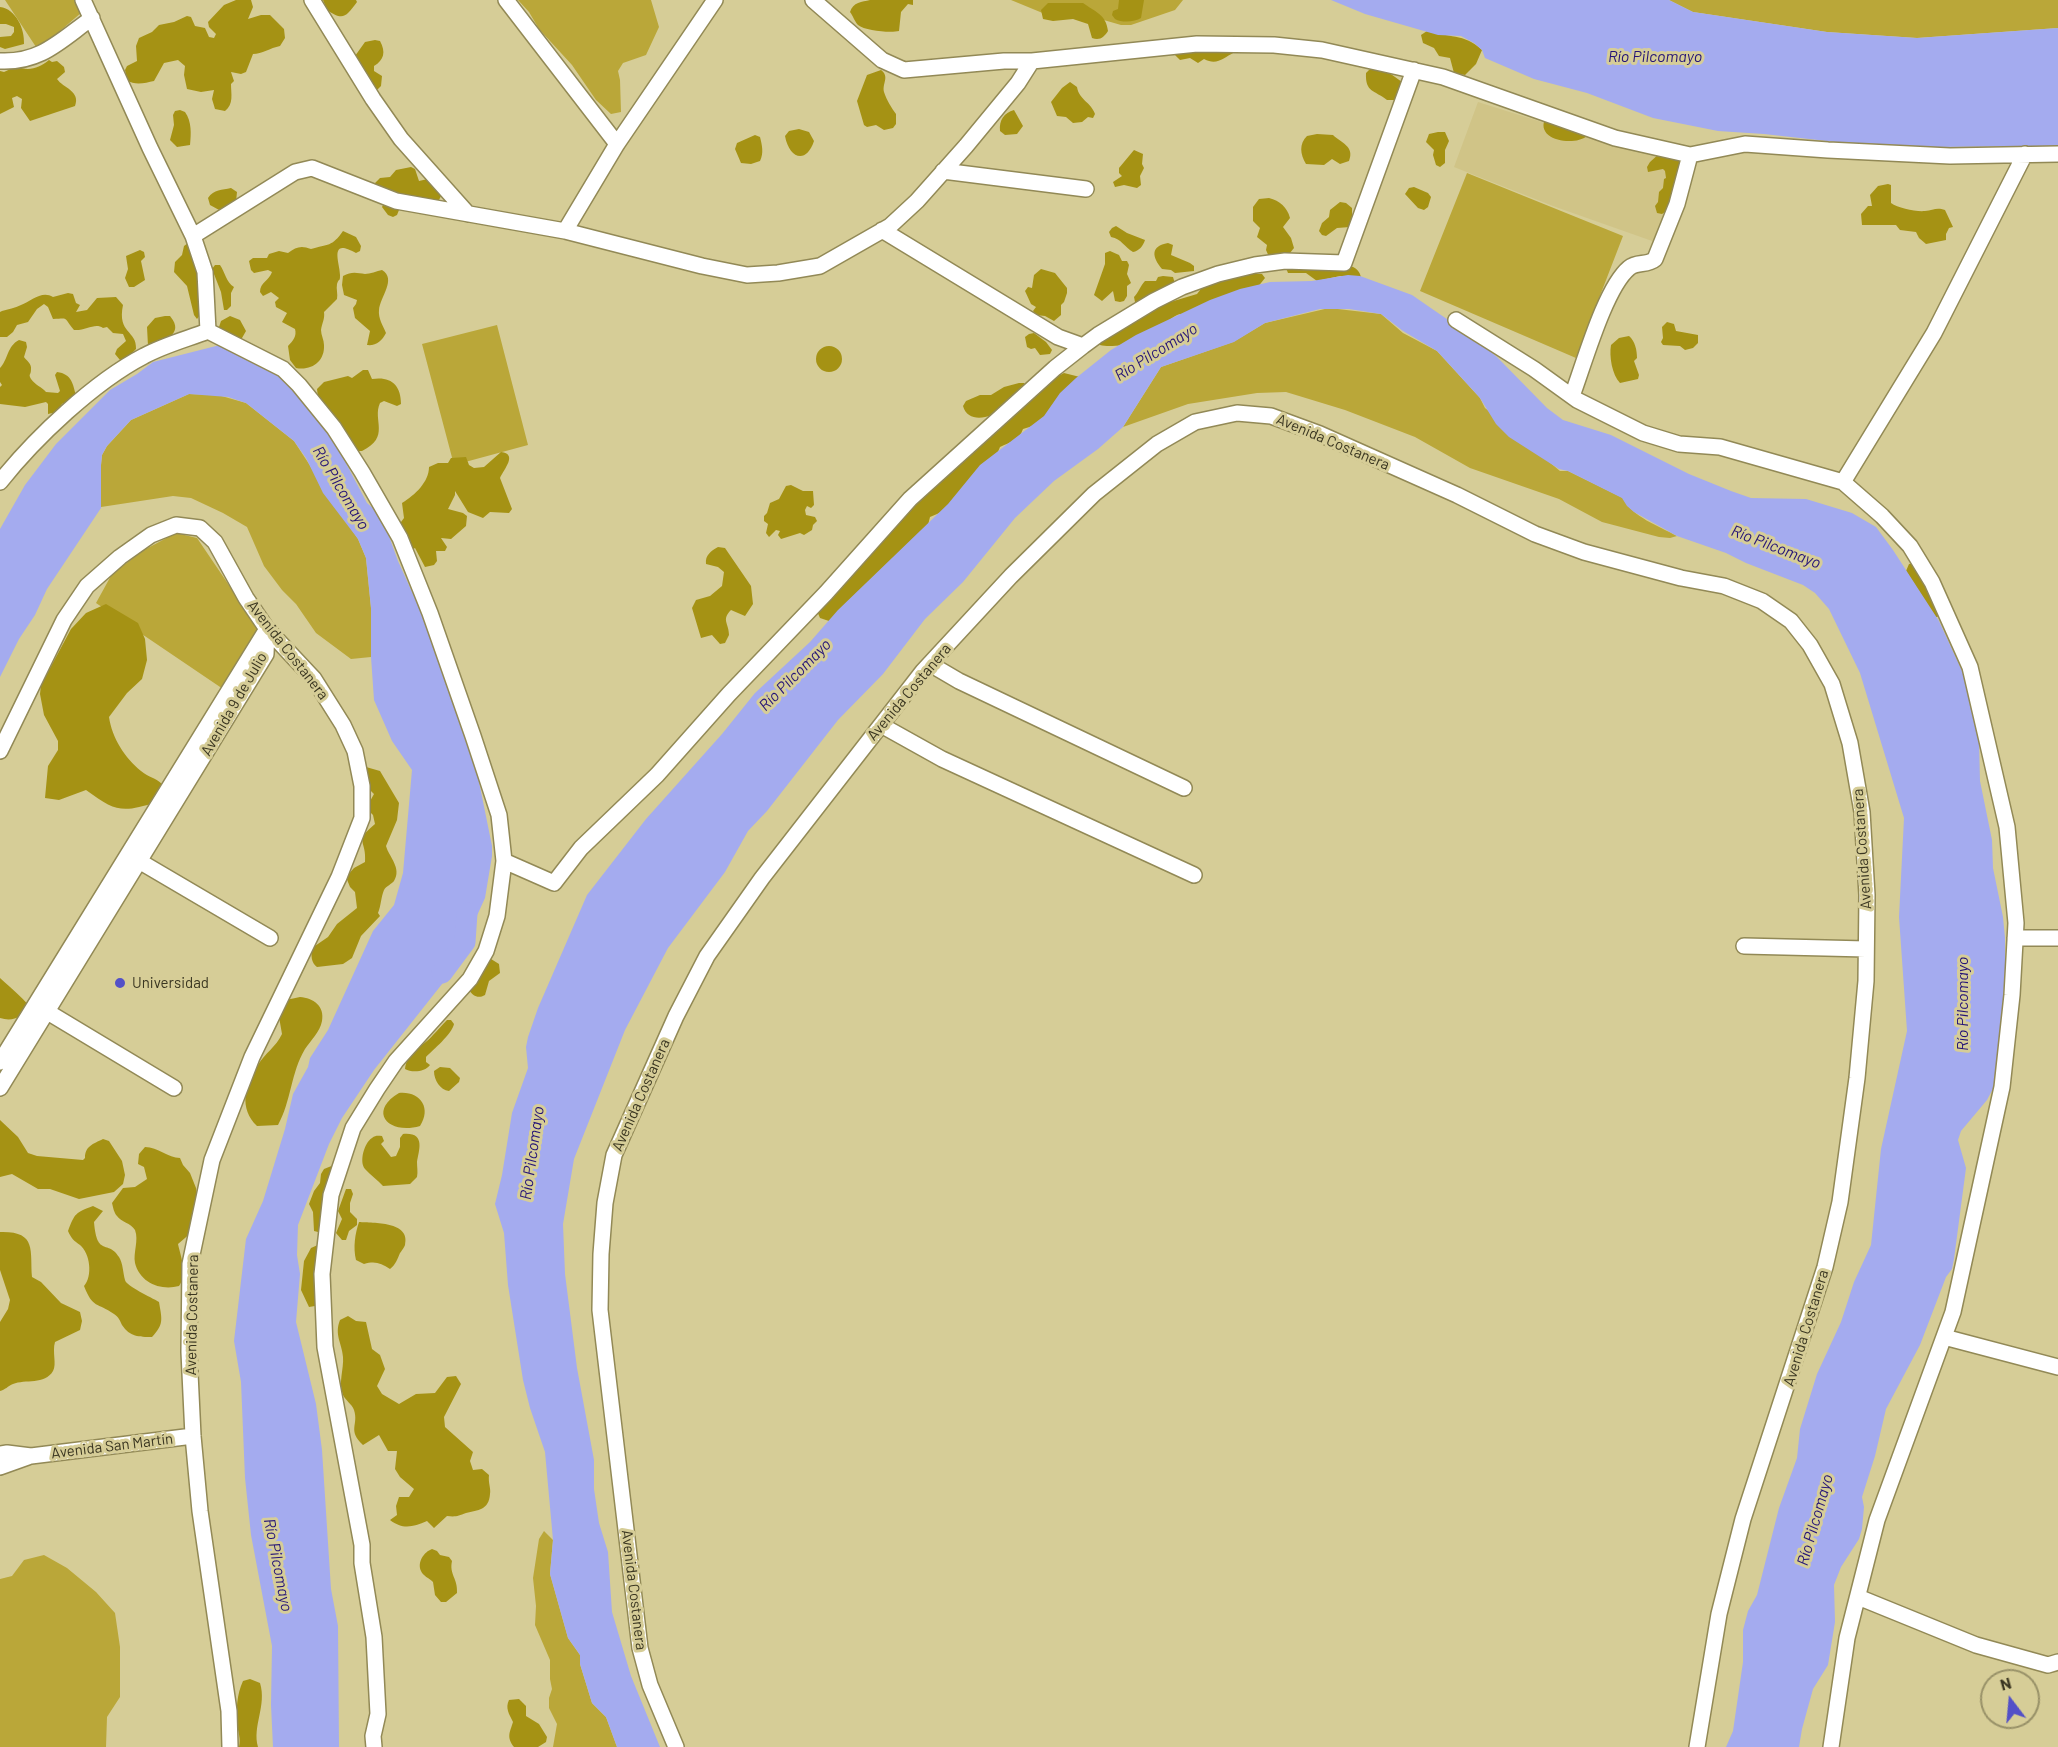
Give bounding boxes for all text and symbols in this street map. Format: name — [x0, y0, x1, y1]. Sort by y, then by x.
water label: Río Pilcomayo — [1608, 47, 1702, 67]
water label: Río Pilcomayo — [1111, 319, 1201, 385]
street label: Avenida Costanera — [1274, 410, 1392, 474]
water label: Río Pilcomayo — [309, 443, 373, 533]
water label: Río Pilcomayo — [1729, 521, 1823, 573]
street label: Avenida Costanera — [244, 597, 332, 703]
water label: Río Pilcomayo — [755, 635, 835, 715]
street label: Avenida Costanera — [863, 640, 955, 744]
street label: Avenida 9 de Julio — [197, 649, 271, 759]
street label: Avenida Costanera — [1849, 788, 1875, 910]
water label: Río Pilcomayo — [1953, 957, 1973, 1051]
place label: Universidad — [132, 974, 209, 992]
marker: Universidad — [113, 976, 127, 990]
street label: Avenida Costanera — [608, 1036, 674, 1154]
water label: Río Pilcomayo — [516, 1105, 548, 1201]
street label: Avenida Costanera — [182, 1254, 202, 1376]
street label: Avenida Costanera — [1780, 1268, 1832, 1388]
street label: Avenida San Martín — [50, 1430, 174, 1462]
water label: Río Pilcomayo — [1793, 1472, 1837, 1568]
water label: Río Pilcomayo — [260, 1517, 296, 1613]
street label: Avenida Costanera — [618, 1529, 650, 1651]
north arrow — [1980, 1669, 2040, 1729]
text: N — [1998, 1673, 2013, 1694]

